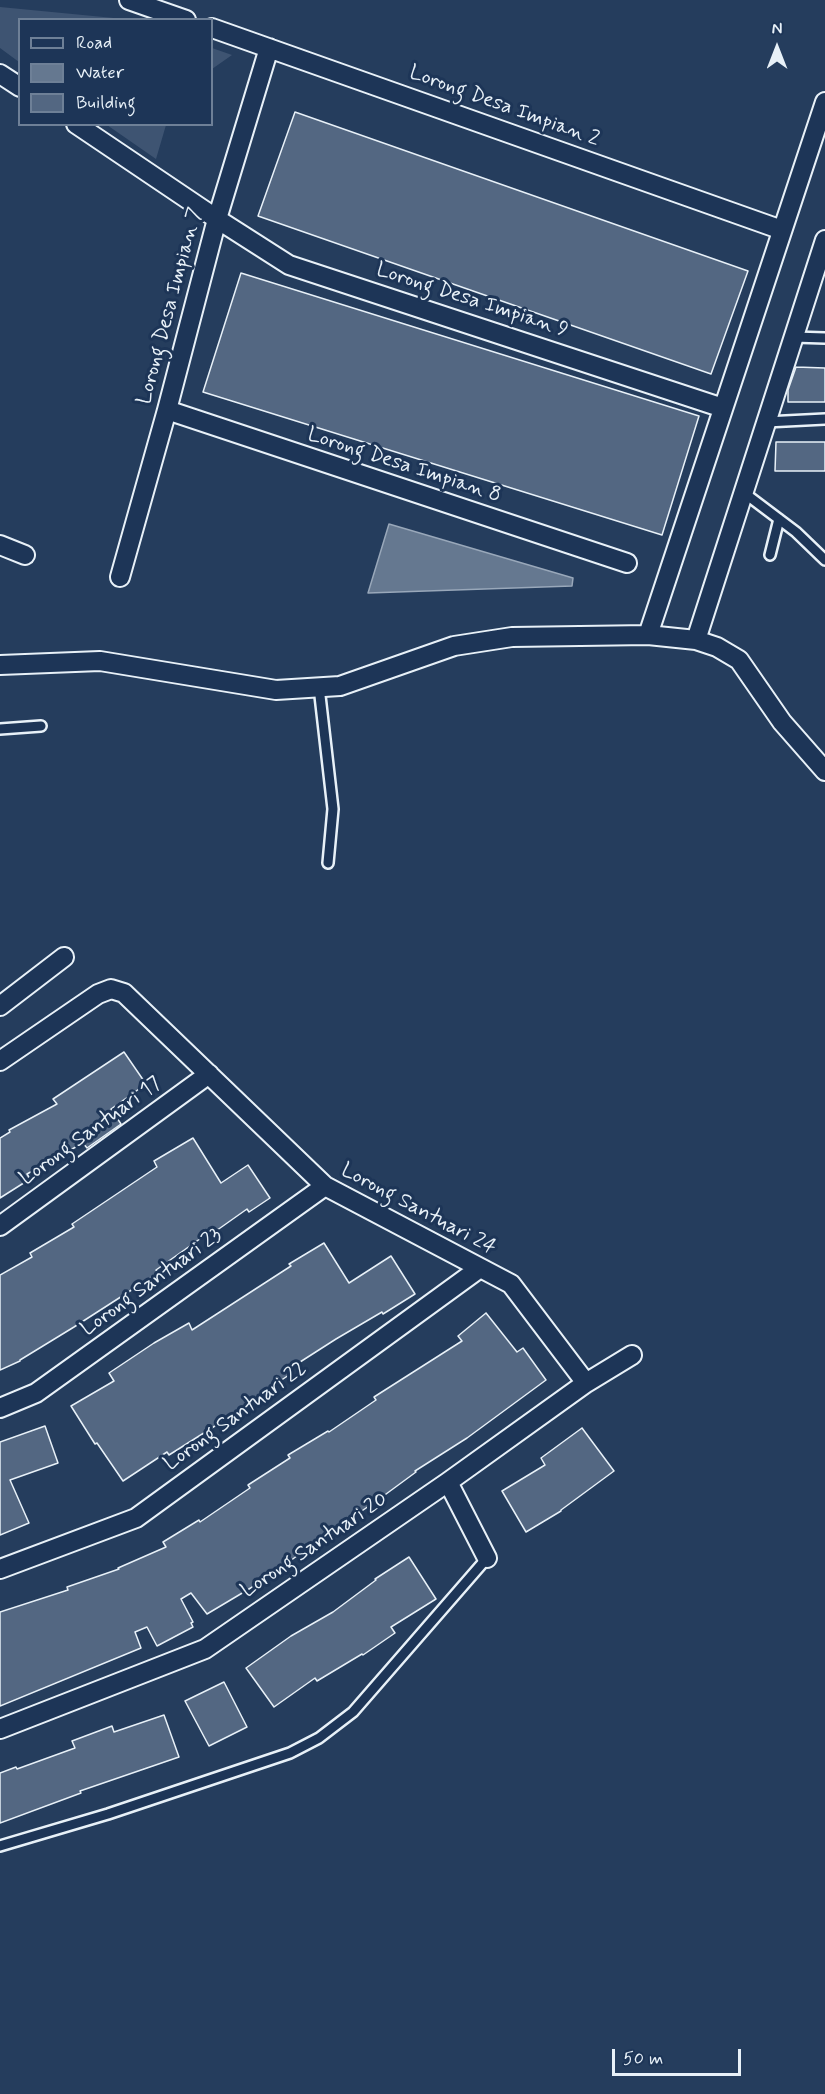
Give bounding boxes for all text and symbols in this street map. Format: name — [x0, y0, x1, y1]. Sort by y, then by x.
legend — [18, 18, 213, 126]
north arrow — [747, 18, 807, 78]
text: N — [772, 19, 782, 40]
text: Road — [76, 31, 112, 55]
text: Water — [76, 61, 124, 85]
street label: Lorong Desa Impian 2 — [405, 61, 603, 153]
text: Building — [76, 91, 136, 115]
street label: Lorong Desa Impian 7 — [133, 205, 209, 407]
street label: Lorong Desa Impian 9 — [373, 258, 571, 344]
street label: Lorong Desa Impian 8 — [304, 423, 504, 509]
street label: Lorong Santuari 17 — [15, 1072, 167, 1192]
street label: Lorong Santuari 24 — [336, 1158, 500, 1262]
street label: Lorong Santuari 23 — [76, 1223, 228, 1343]
street label: Lorong Santuari 22 — [160, 1357, 312, 1477]
street label: Lorong Santuari 20 — [237, 1488, 393, 1604]
scale bar — [615, 2037, 744, 2075]
text: 50 m — [623, 2047, 663, 2071]

